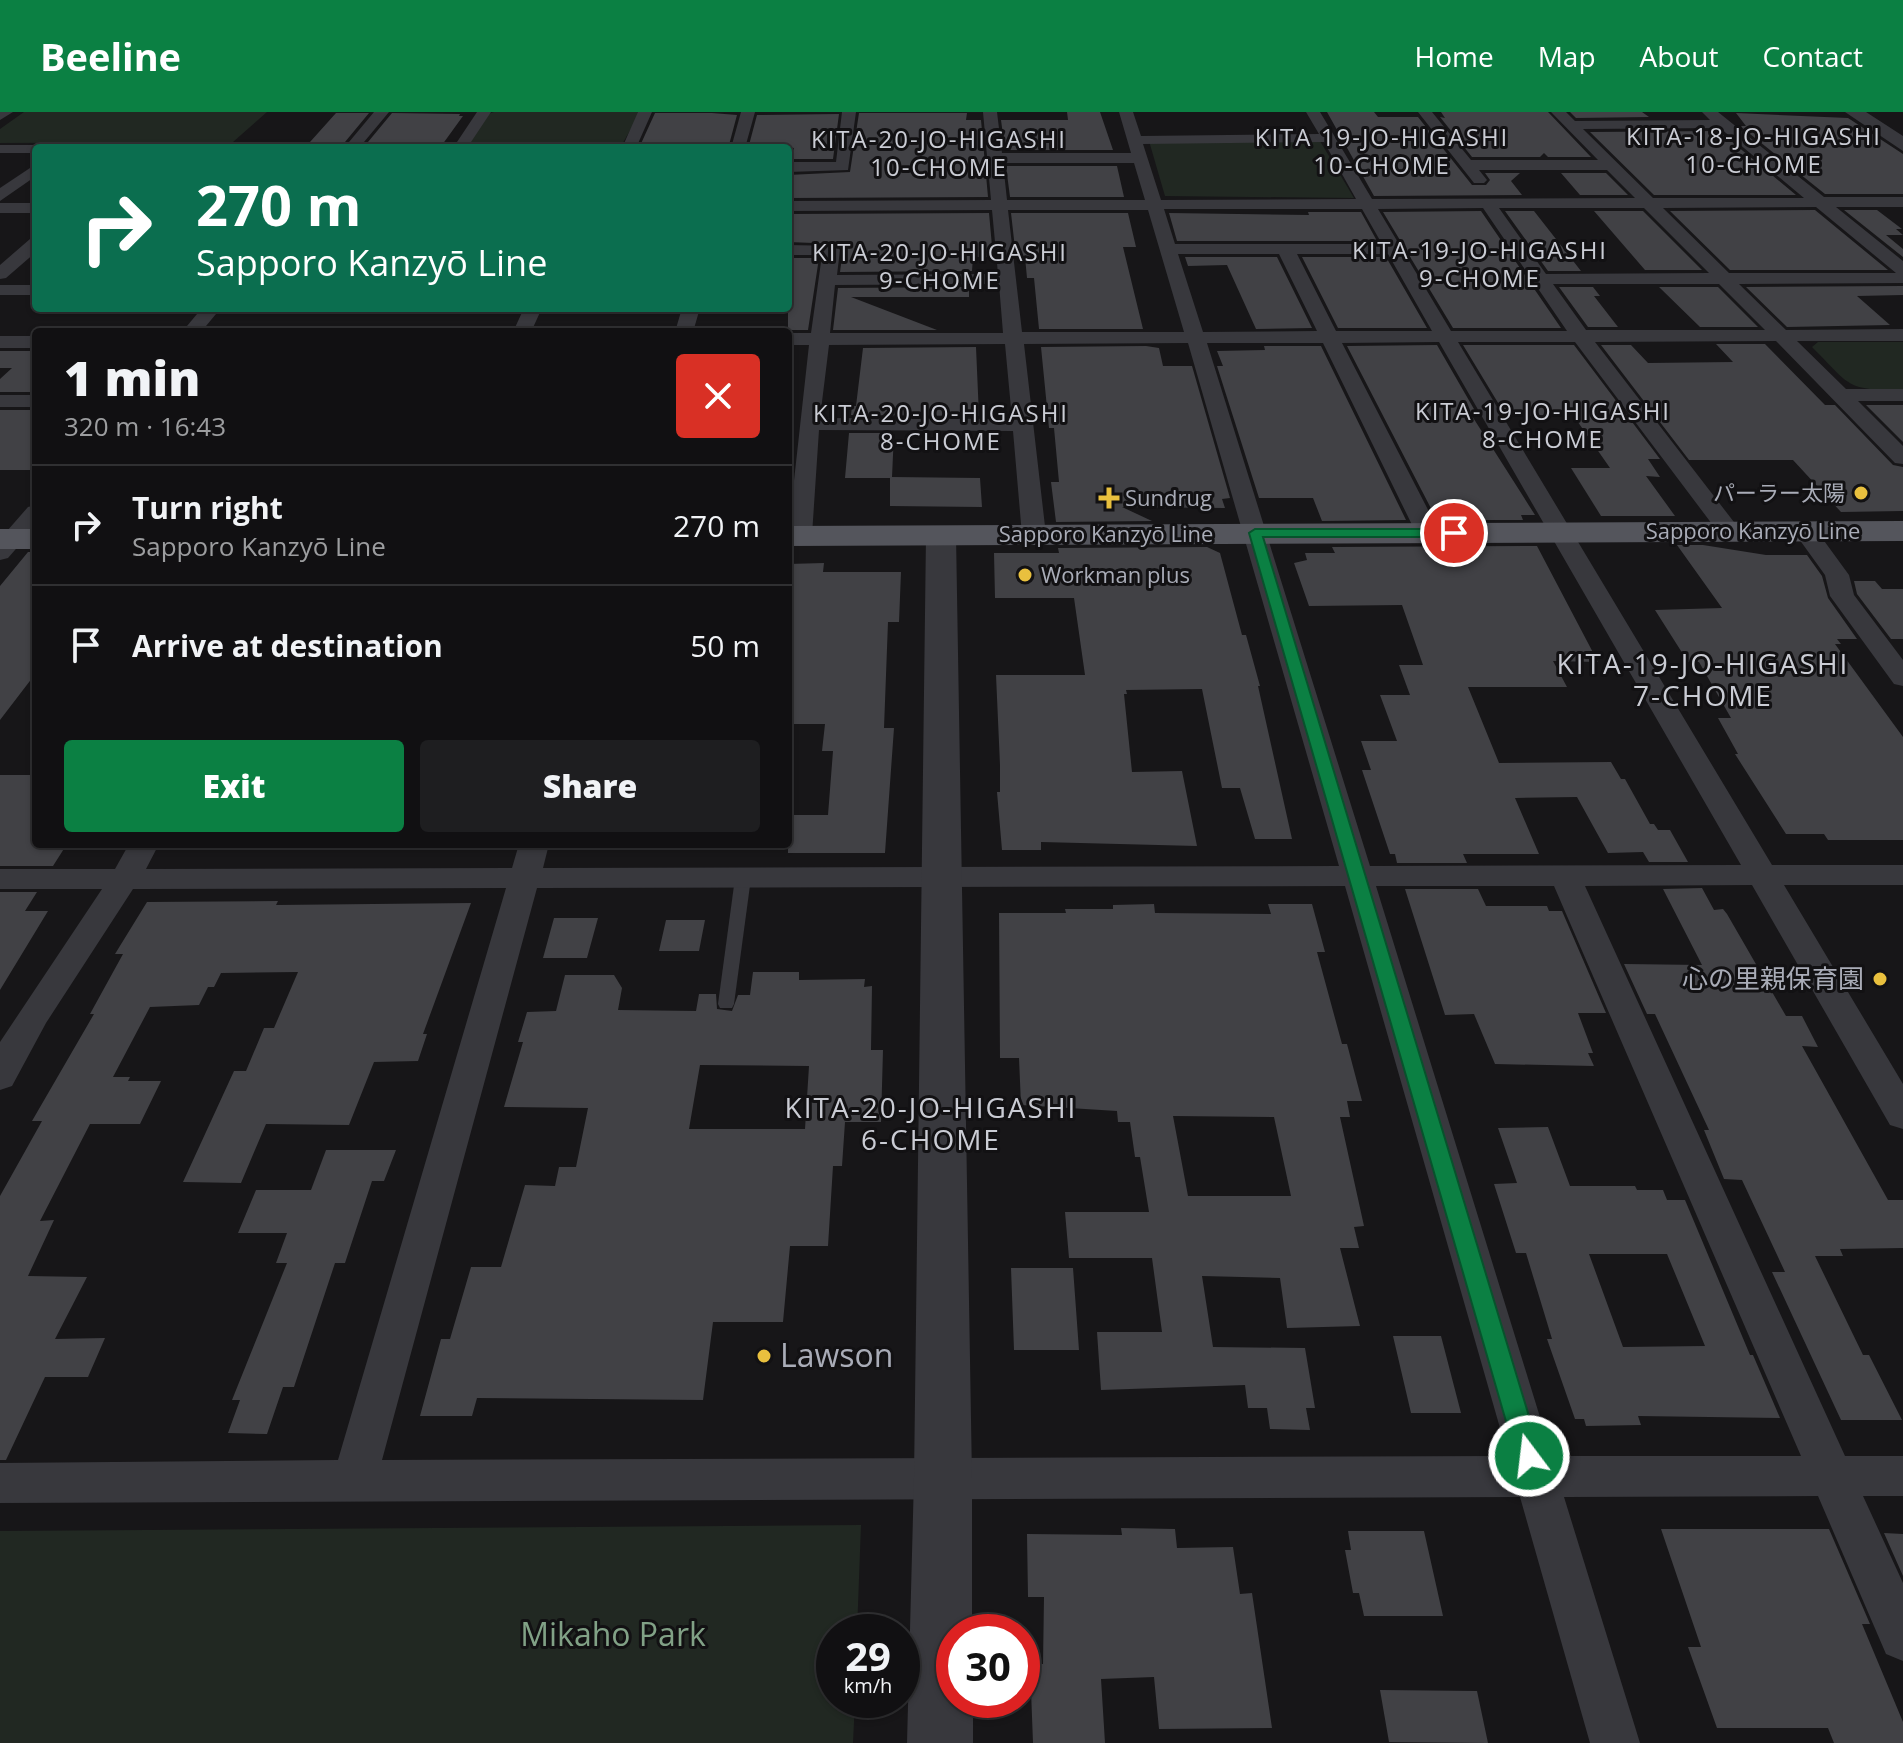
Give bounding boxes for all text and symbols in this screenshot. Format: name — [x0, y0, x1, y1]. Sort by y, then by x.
text: Beeline — [40, 30, 181, 82]
text: Home — [1415, 37, 1494, 75]
text: Map — [1538, 37, 1596, 75]
text: About — [1640, 37, 1718, 75]
text: Contact — [1762, 37, 1863, 75]
district label: KITA-18-JO-HIGASHI 10-CHOME — [1626, 119, 1882, 180]
district label: KITA 19-JO-HIGASHI 10-CHOME — [1255, 120, 1509, 181]
district label: KITA-20-JO-HIGASHI 10-CHOME — [811, 122, 1067, 183]
text: 270 m — [196, 166, 362, 242]
icon: right — [64, 176, 168, 280]
district label: KITA-19-JO-HIGASHI 9-CHOME — [1352, 233, 1608, 294]
district label: KITA-20-JO-HIGASHI 9-CHOME — [812, 235, 1068, 296]
text: Sapporo Kanzyō Line — [196, 238, 547, 287]
text: 1 min — [64, 345, 200, 410]
button: close — [676, 354, 760, 438]
district label: KITA-19-JO-HIGASHI 8-CHOME — [1415, 394, 1671, 455]
district label: KITA-20-JO-HIGASHI 8-CHOME — [813, 396, 1069, 457]
text: 320 m · 16:43 — [64, 408, 226, 444]
place label: パーラー太陽 — [1713, 477, 1845, 507]
place label: Sundrug — [1125, 482, 1212, 512]
marker: パーラー太陽 — [1852, 484, 1870, 502]
text: Turn right — [132, 487, 283, 528]
marker: Sundrug — [1100, 489, 1118, 507]
pin — [1420, 499, 1488, 567]
icon: right — [64, 503, 108, 547]
text: 270 m — [673, 505, 760, 546]
icon: arrive — [1432, 511, 1476, 555]
street label: Sapporo Kanzyō Line — [1646, 515, 1860, 545]
street label: Sapporo Kanzyō Line — [999, 518, 1213, 548]
text: Sapporo Kanzyō Line — [132, 528, 386, 564]
place label: Workman plus — [1041, 559, 1190, 589]
marker: Workman plus — [1016, 566, 1034, 584]
icon: arrive — [64, 623, 108, 667]
text: Arrive at destination — [132, 625, 443, 666]
text: 50 m — [690, 625, 760, 666]
district label: KITA-19-JO-HIGASHI 7-CHOME — [1557, 644, 1849, 714]
button: Exit — [64, 740, 404, 832]
button: Share — [420, 740, 760, 832]
place label: 心の里親保育園 — [1682, 960, 1864, 996]
marker: 心の里親保育園 — [1871, 970, 1889, 988]
district label: KITA-20-JO-HIGASHI 6-CHOME — [785, 1088, 1077, 1158]
place label: Lawson — [780, 1333, 893, 1376]
marker: Lawson — [755, 1347, 773, 1365]
position arrow — [1487, 1414, 1571, 1498]
park label: Mikaho Park — [520, 1612, 706, 1655]
speed limit sign: 30 — [936, 1614, 1040, 1718]
text: 29 — [845, 1628, 891, 1683]
text: km/h — [844, 1672, 892, 1699]

